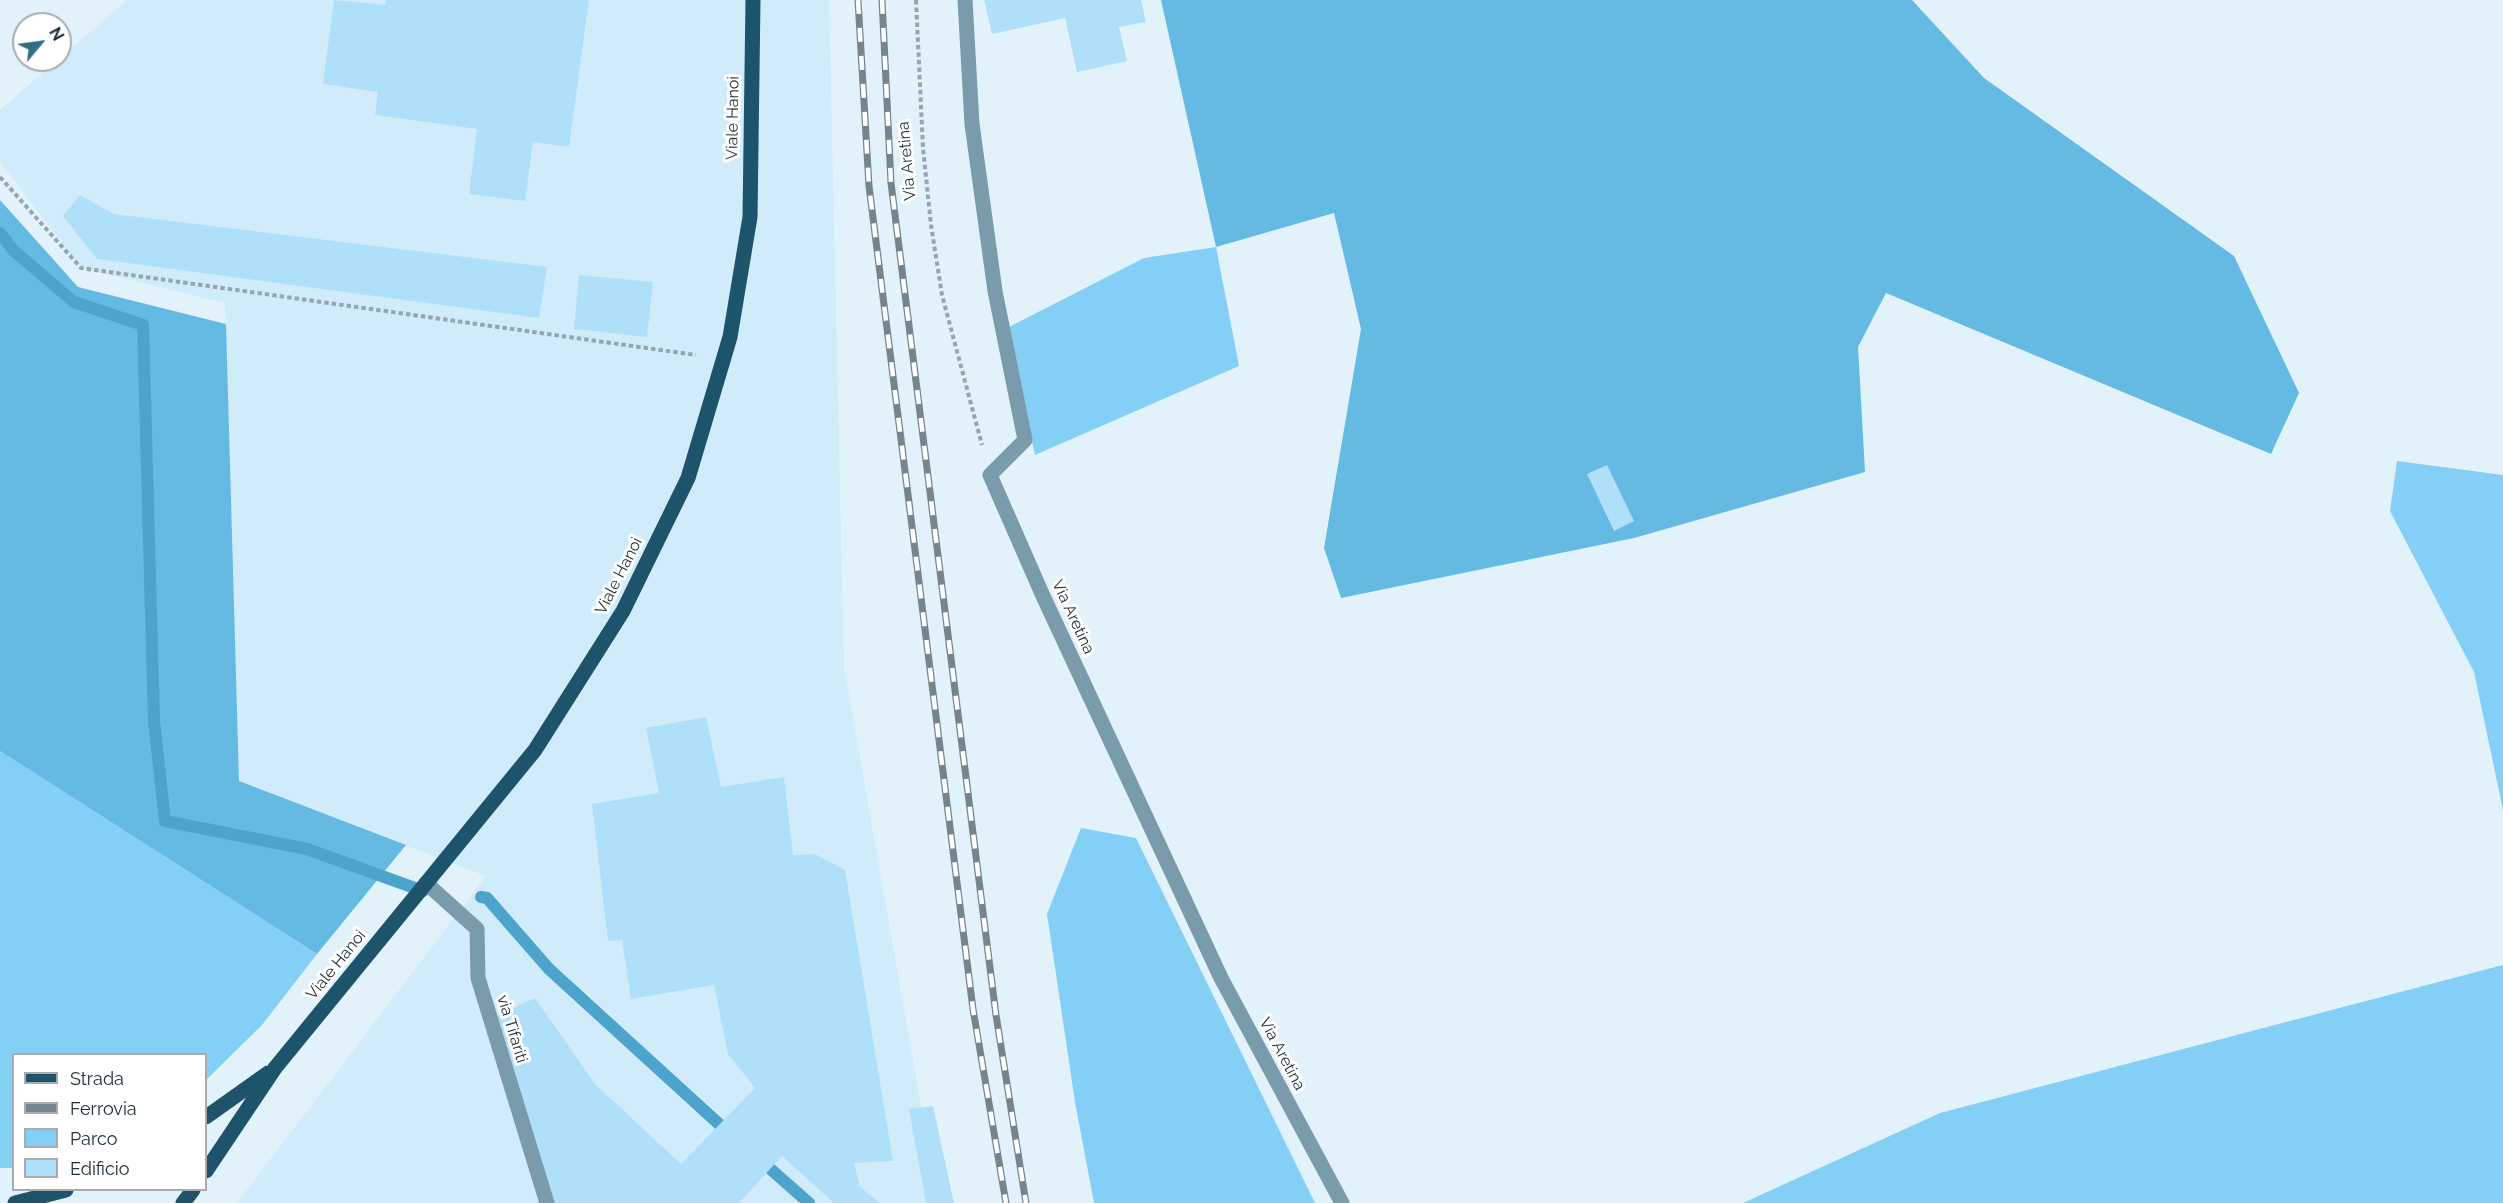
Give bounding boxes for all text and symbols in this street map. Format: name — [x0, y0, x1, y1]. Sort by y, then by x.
north arrow — [12, 12, 72, 72]
text: N — [45, 24, 68, 44]
street label: Viale Hanoi — [723, 76, 743, 160]
street label: Via Aretina — [894, 121, 920, 201]
street label: Viale Hanoi — [591, 534, 647, 618]
street label: Via Aretina — [1047, 577, 1099, 657]
street label: Viale Hanoi — [302, 926, 370, 1004]
street label: via Tifariti — [493, 993, 531, 1065]
street label: Via Aretina — [1255, 1014, 1309, 1094]
legend — [12, 1053, 207, 1191]
text: Strada — [70, 1068, 124, 1089]
text: Ferrovia — [70, 1098, 137, 1119]
text: Parco — [70, 1128, 117, 1149]
text: Edificio — [70, 1158, 129, 1179]

